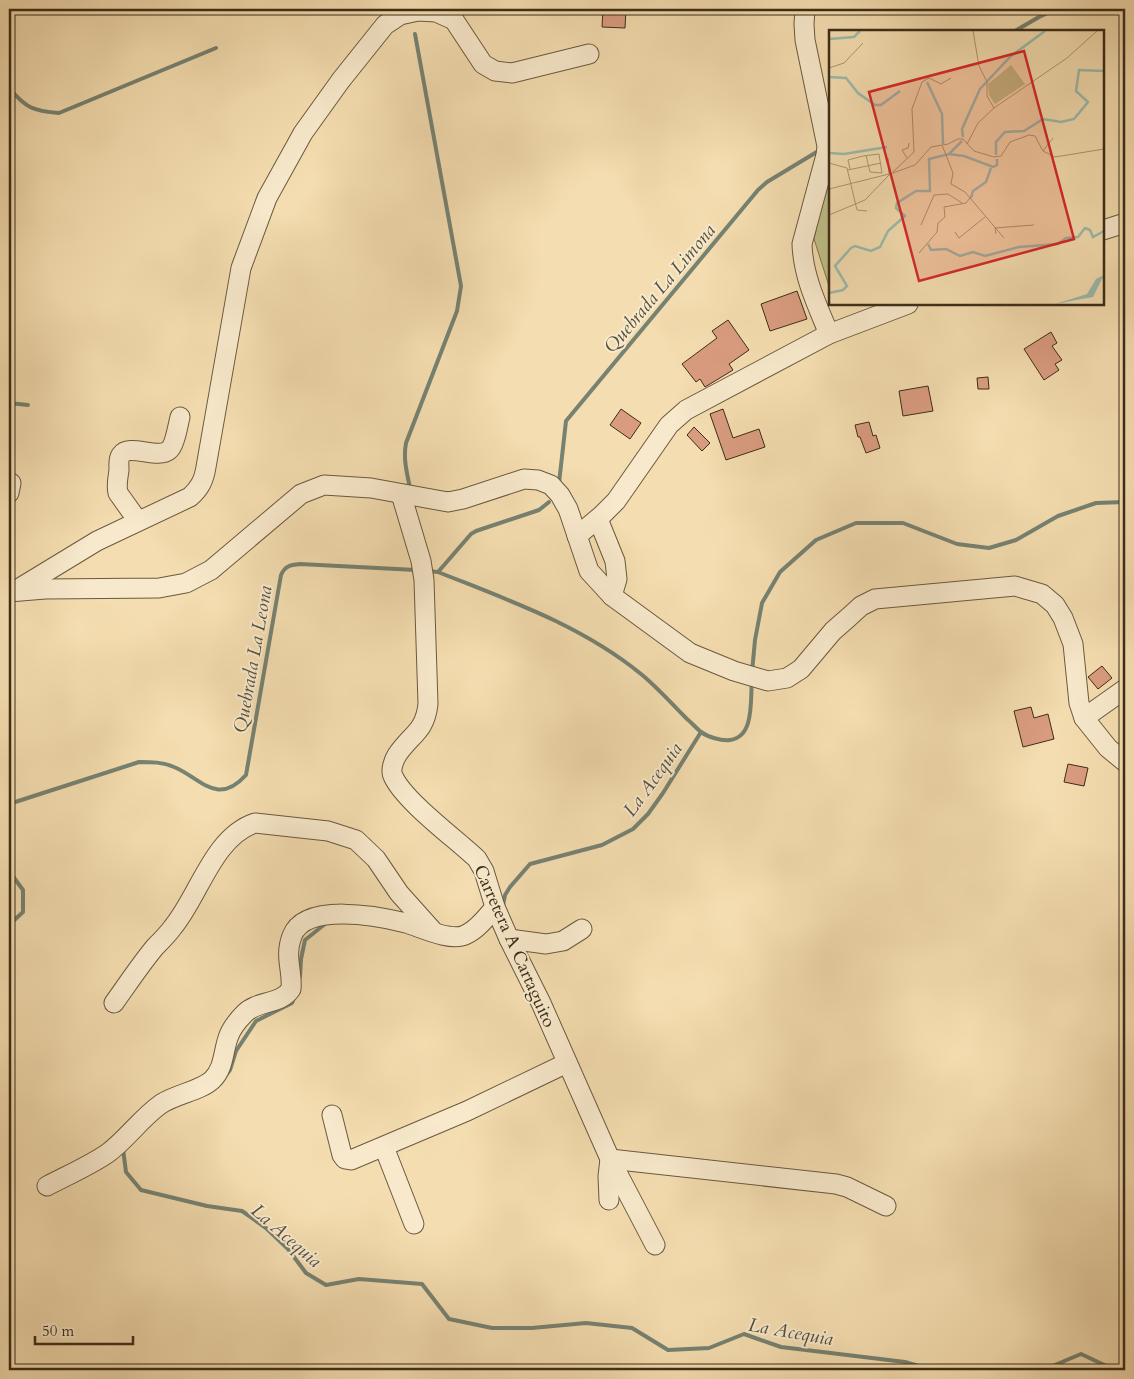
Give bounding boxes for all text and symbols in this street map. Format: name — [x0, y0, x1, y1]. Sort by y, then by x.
inset map — [829, 30, 1104, 305]
water label: Quebrada La Limona — [598, 218, 722, 359]
water label: Quebrada La Leona — [227, 583, 279, 735]
water label: La Acequia — [617, 737, 689, 822]
street label: Carretera A Cartaguito — [467, 861, 562, 1032]
water label: La Acequia — [245, 1198, 328, 1274]
water label: La Acequia — [746, 1312, 836, 1352]
scale bar — [35, 1314, 132, 1346]
text: 50 m — [42, 1321, 74, 1341]

